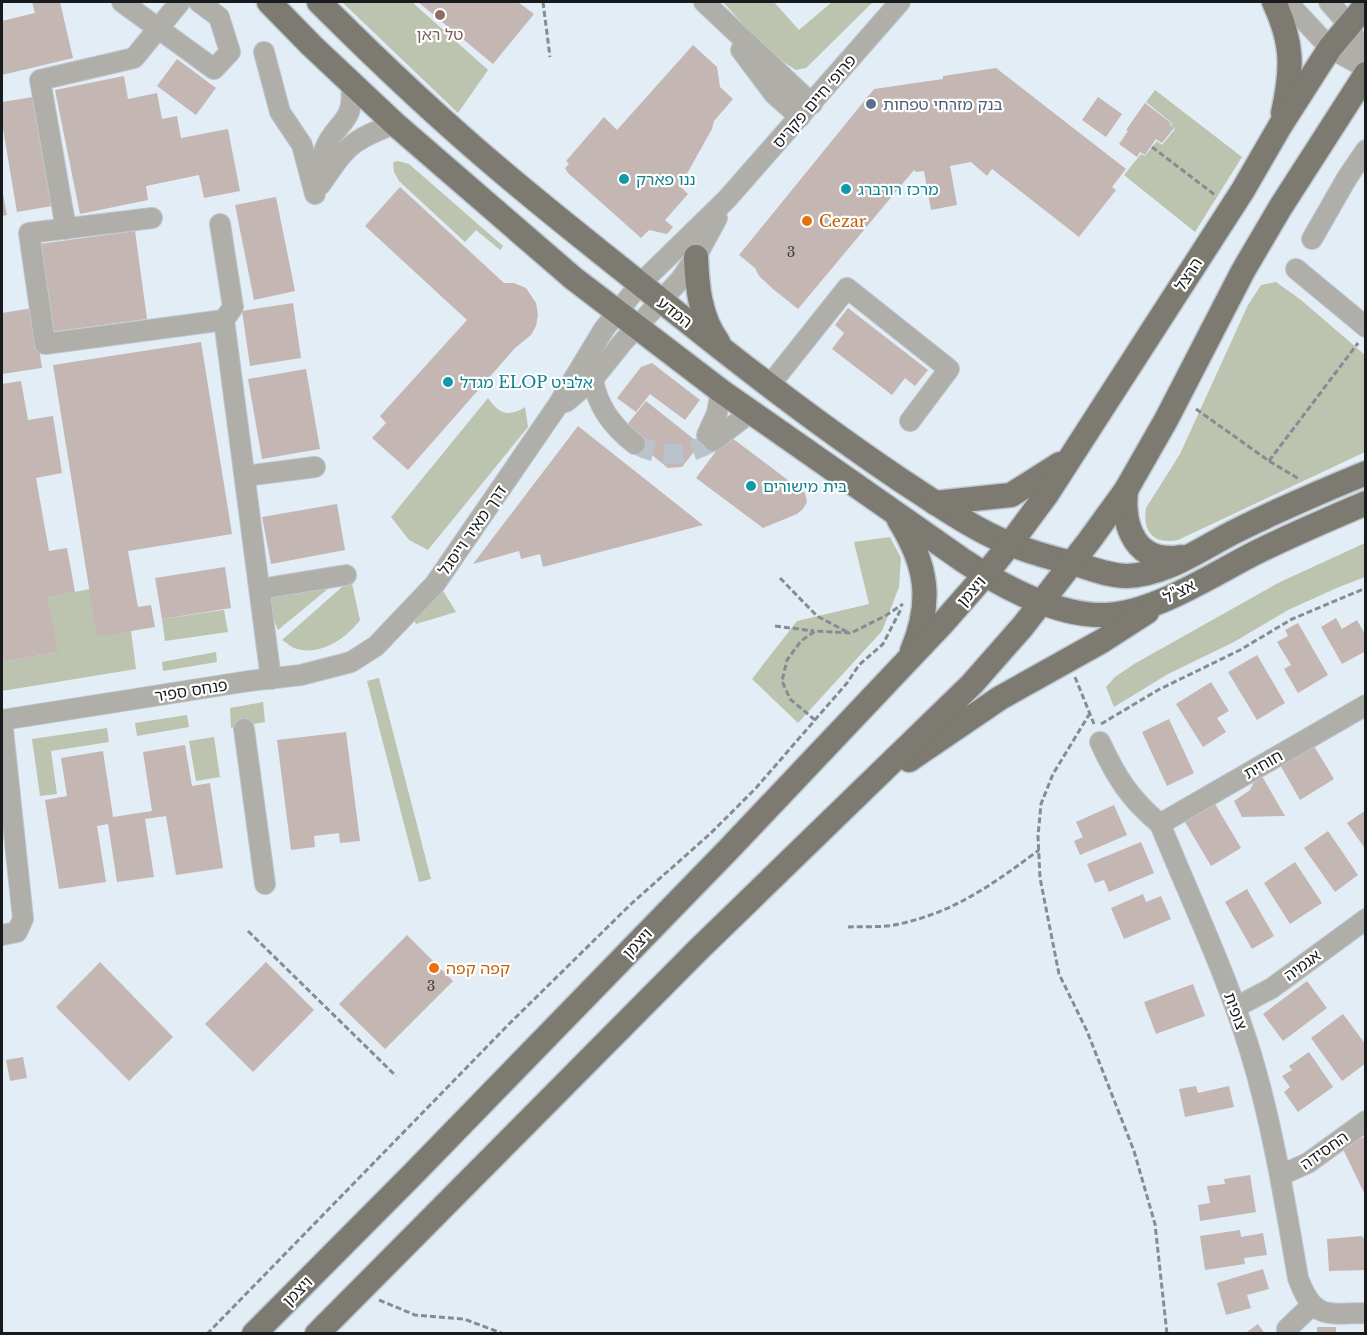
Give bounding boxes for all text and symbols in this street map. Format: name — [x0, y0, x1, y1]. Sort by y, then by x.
marker: טל ראן — [433, 8, 447, 22]
place label: טל ראן — [417, 24, 463, 44]
street label: פרופ׳ חיים פקריס — [768, 50, 860, 152]
place label: בנק מזרחי טפחות — [883, 94, 1003, 114]
marker: בנק מזרחי טפחות — [864, 97, 878, 111]
place label: ננו פארק — [636, 169, 696, 189]
marker: ננו פארק — [617, 172, 631, 186]
place label: מרכז רורברג — [858, 179, 939, 199]
marker: מרכז רורברג — [839, 182, 853, 196]
place label: Cezar — [819, 211, 867, 231]
marker: Cezar — [800, 214, 814, 228]
house number: 3 — [787, 243, 795, 261]
street label: הרצל — [1170, 254, 1206, 294]
street label: המדע — [654, 292, 696, 332]
place label: מגדל ELOP אלביט — [460, 372, 593, 392]
marker: מגדל ELOP אלביט — [441, 375, 455, 389]
place label: בית מישורים — [763, 476, 847, 496]
marker: בית מישורים — [744, 479, 758, 493]
street label: דרך מאיר וייסגל — [433, 481, 511, 579]
street label: ויצמן — [952, 572, 990, 610]
street label: אצ"ל — [1160, 575, 1198, 607]
street label: פנחס ספיר — [153, 674, 229, 706]
street label: חוחית — [1240, 745, 1286, 783]
street label: ויצמן — [618, 924, 656, 962]
street label: אגמיה — [1280, 945, 1324, 985]
place label: קפה קפה — [446, 958, 510, 978]
marker: קפה קפה — [427, 961, 441, 975]
house number: 3 — [427, 977, 435, 995]
street label: צופית — [1220, 990, 1252, 1033]
street label: החסידה — [1296, 1126, 1352, 1174]
street label: ויצמן — [278, 1272, 316, 1310]

